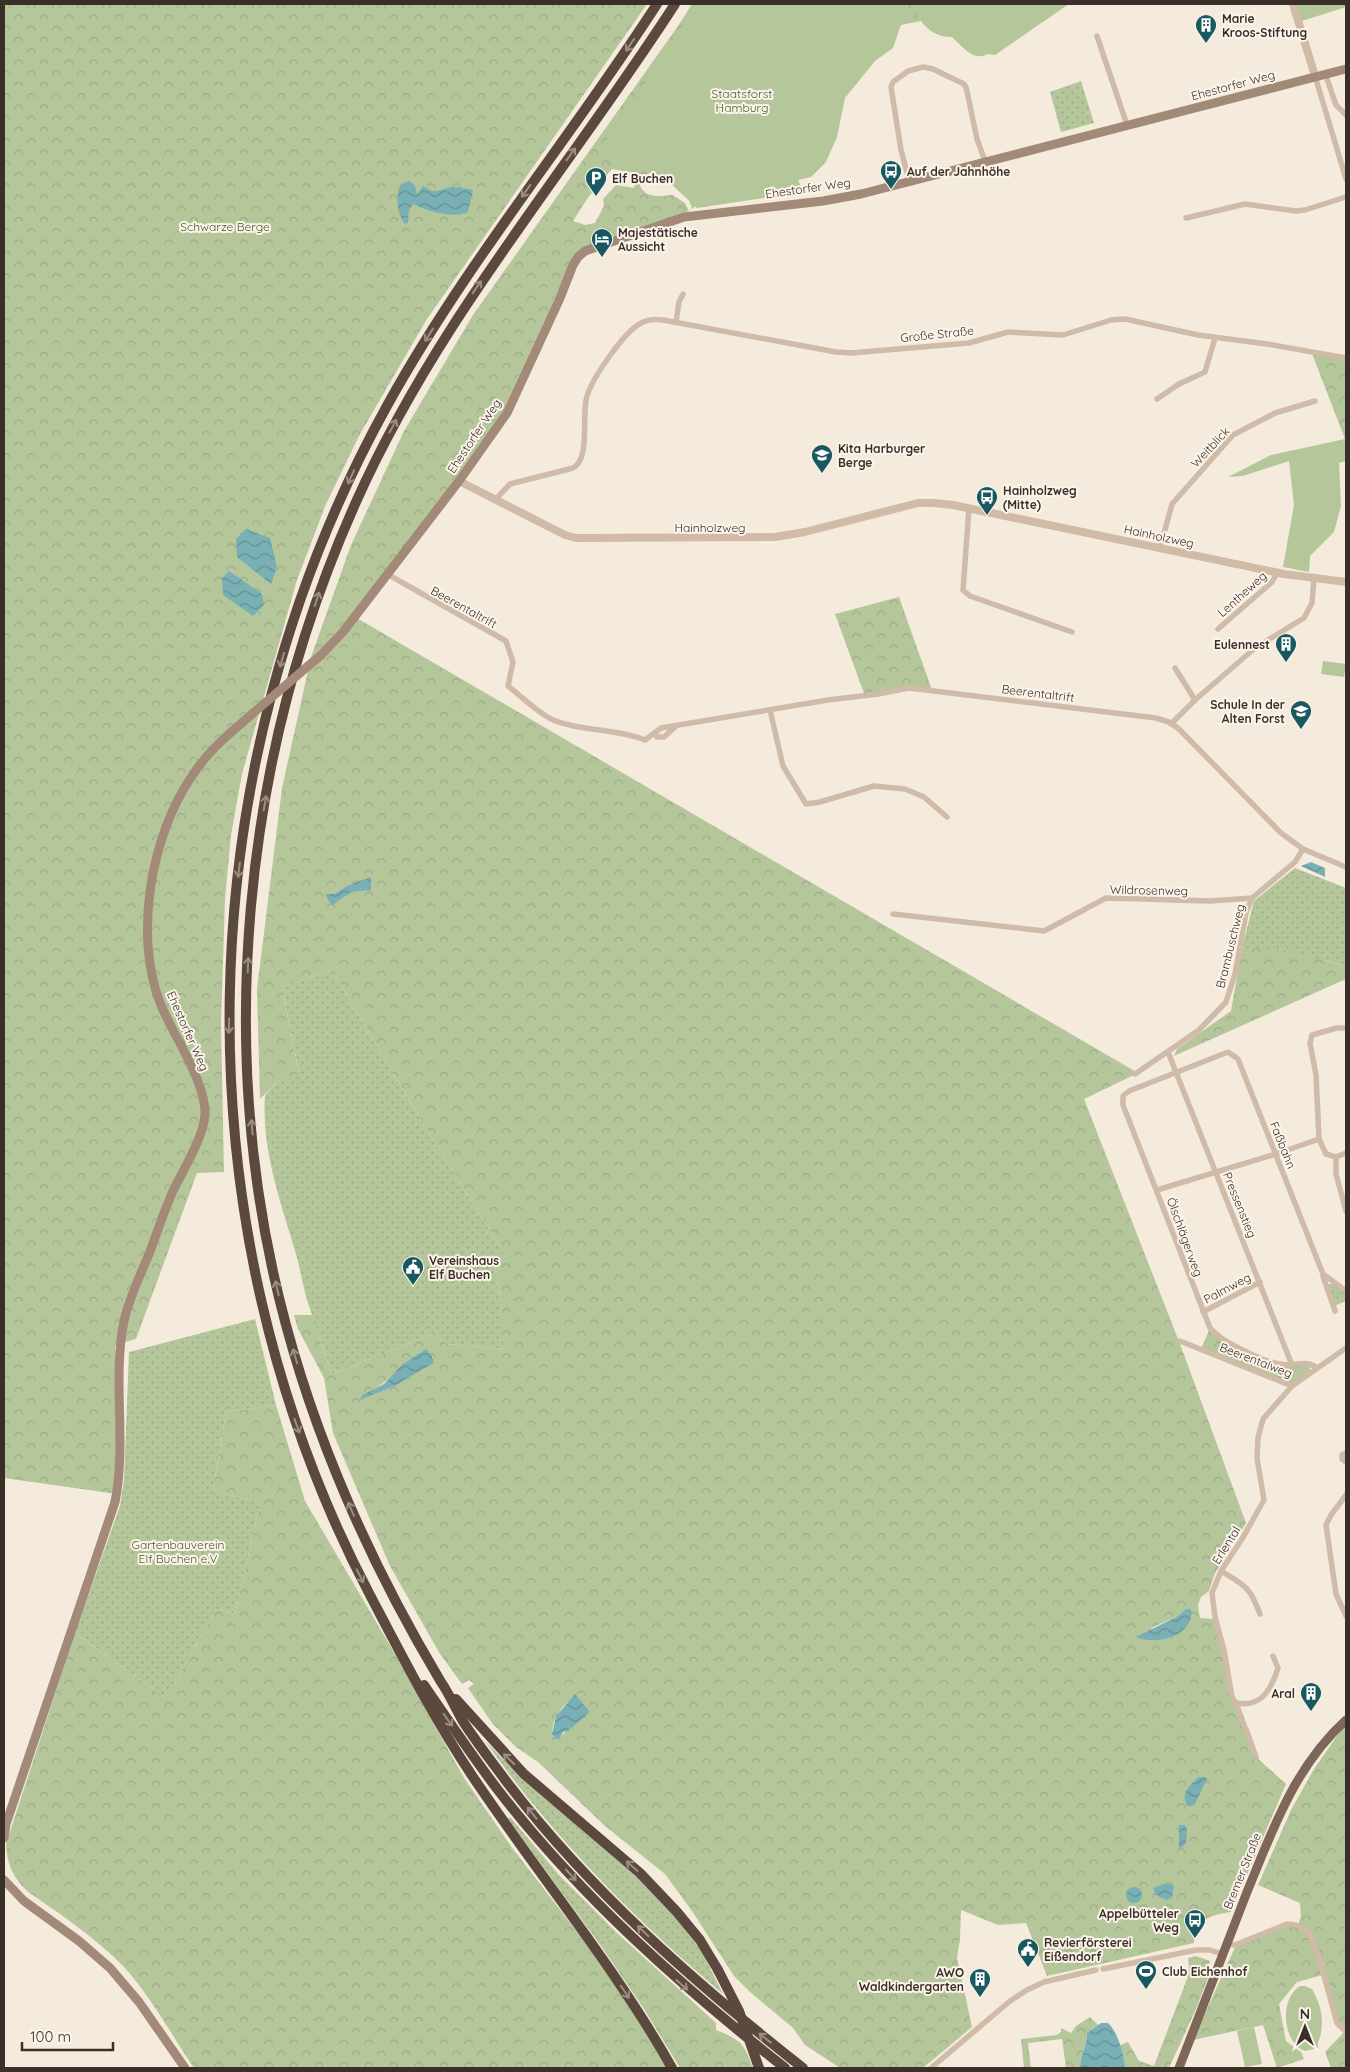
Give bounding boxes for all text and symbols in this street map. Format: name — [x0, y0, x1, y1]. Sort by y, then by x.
place label: Marie Kroos-Stiftung — [1222, 11, 1307, 40]
building icon: Marie Kroos-Stiftung — [1194, 13, 1218, 44]
one-way arrow — [625, 37, 635, 51]
street label: Ehestorfer Weg — [1189, 67, 1277, 103]
park label: Staatsforst Hamburg — [712, 86, 772, 115]
one-way arrow — [566, 148, 576, 162]
bus stop icon: Auf der Jahnhöhe — [879, 159, 903, 190]
place label: Auf der Jahnhöhe — [907, 164, 1010, 179]
parking icon: Elf Buchen — [584, 166, 608, 197]
place label: Elf Buchen — [612, 171, 673, 186]
street label: Ehestorfer Weg — [764, 175, 852, 201]
one-way arrow — [521, 184, 531, 198]
park label: Schwarze Berge — [180, 219, 270, 234]
place label: Majestätische Aussicht — [618, 225, 698, 254]
hotel icon: Majestätische Aussicht — [590, 227, 614, 258]
one-way arrow — [472, 280, 482, 294]
street label: Große Straße — [899, 323, 975, 345]
one-way arrow — [424, 327, 434, 341]
street label: Ehestorfer Weg — [444, 396, 504, 476]
one-way arrow — [389, 419, 398, 434]
street label: Weitblick — [1187, 424, 1233, 470]
place label: Kita Harburger Berge — [838, 441, 925, 470]
school or university icon: Kita Harburger Berge — [810, 443, 834, 474]
one-way arrow — [345, 469, 355, 484]
place label: Hainholzweg (Mitte) — [1003, 483, 1077, 512]
bus stop icon: Hainholzweg (Mitte) — [975, 485, 999, 516]
street label: Hainholzweg — [674, 520, 746, 535]
street label: Hainholzweg — [1123, 521, 1195, 551]
street label: Lentheweg — [1214, 568, 1270, 620]
street label: Beerentaltrift — [428, 583, 500, 631]
one-way arrow — [313, 591, 323, 607]
building icon: Eulennest — [1274, 632, 1298, 663]
place label: Eulennest — [1214, 637, 1270, 652]
one-way arrow — [276, 651, 286, 667]
street label: Beerentaltrift — [1001, 681, 1075, 705]
place label: Schule In der Alten Forst — [1210, 697, 1285, 726]
school or university icon: Schule In der Alten Forst — [1289, 699, 1313, 730]
one-way arrow — [260, 796, 270, 812]
one-way arrow — [234, 862, 244, 878]
street label: Wildrosenweg — [1110, 882, 1188, 898]
street label: Brambuschweg — [1212, 902, 1248, 990]
one-way arrow — [243, 957, 253, 974]
street label: Ehestorfer Weg — [164, 989, 212, 1073]
one-way arrow — [225, 1018, 234, 1034]
one-way arrow — [247, 1119, 256, 1135]
street label: Faßbahn — [1267, 1119, 1299, 1171]
street label: Pressenstieg — [1220, 1170, 1260, 1240]
street label: Ölschlägerweg — [1164, 1195, 1206, 1279]
place label: Vereinshaus Elf Buchen — [429, 1253, 499, 1282]
public building icon: Vereinshaus Elf Buchen — [401, 1255, 425, 1286]
street label: Palmweg — [1201, 1269, 1253, 1307]
one-way arrow — [272, 1280, 281, 1296]
street label: Beerentalweg — [1218, 1339, 1294, 1381]
one-way arrow — [290, 1349, 300, 1365]
one-way arrow — [293, 1418, 302, 1433]
one-way arrow — [345, 1502, 355, 1517]
street label: Erlental — [1209, 1523, 1243, 1567]
park label: Gartenbauverein Elf Buchen e.V — [131, 1537, 225, 1566]
one-way arrow — [355, 1568, 365, 1583]
building icon: Aral — [1299, 1681, 1323, 1712]
place label: Aral — [1271, 1686, 1295, 1701]
one-way arrow — [443, 1713, 453, 1727]
one-way arrow — [503, 1753, 515, 1765]
one-way arrow — [526, 1807, 537, 1820]
street label: Bremer Straße — [1220, 1830, 1264, 1911]
one-way arrow — [625, 1860, 638, 1871]
one-way arrow — [565, 1868, 577, 1881]
place label: Appelbütteler Weg — [1099, 1906, 1179, 1935]
bus stop icon: Appelbütteler Weg — [1183, 1908, 1207, 1939]
one-way arrow — [637, 1926, 649, 1938]
place label: Revierförsterei Eißendorf — [1044, 1935, 1132, 1964]
public building icon: Revierförsterei Eißendorf — [1016, 1937, 1040, 1968]
sports icon: Club Eichenhof — [1134, 1959, 1158, 1990]
place label: Club Eichenhof — [1162, 1964, 1248, 1979]
place label: AWO Waldkindergarten — [859, 1965, 964, 1994]
building icon: AWO Waldkindergarten — [968, 1967, 992, 1998]
one-way arrow — [676, 1979, 689, 1990]
one-way arrow — [620, 1985, 630, 1999]
north arrow — [1280, 2002, 1330, 2052]
text: N — [1300, 2005, 1310, 2023]
scale bar — [22, 2020, 114, 2052]
text: 100 m — [30, 2027, 71, 2046]
one-way arrow — [759, 2033, 772, 2044]

